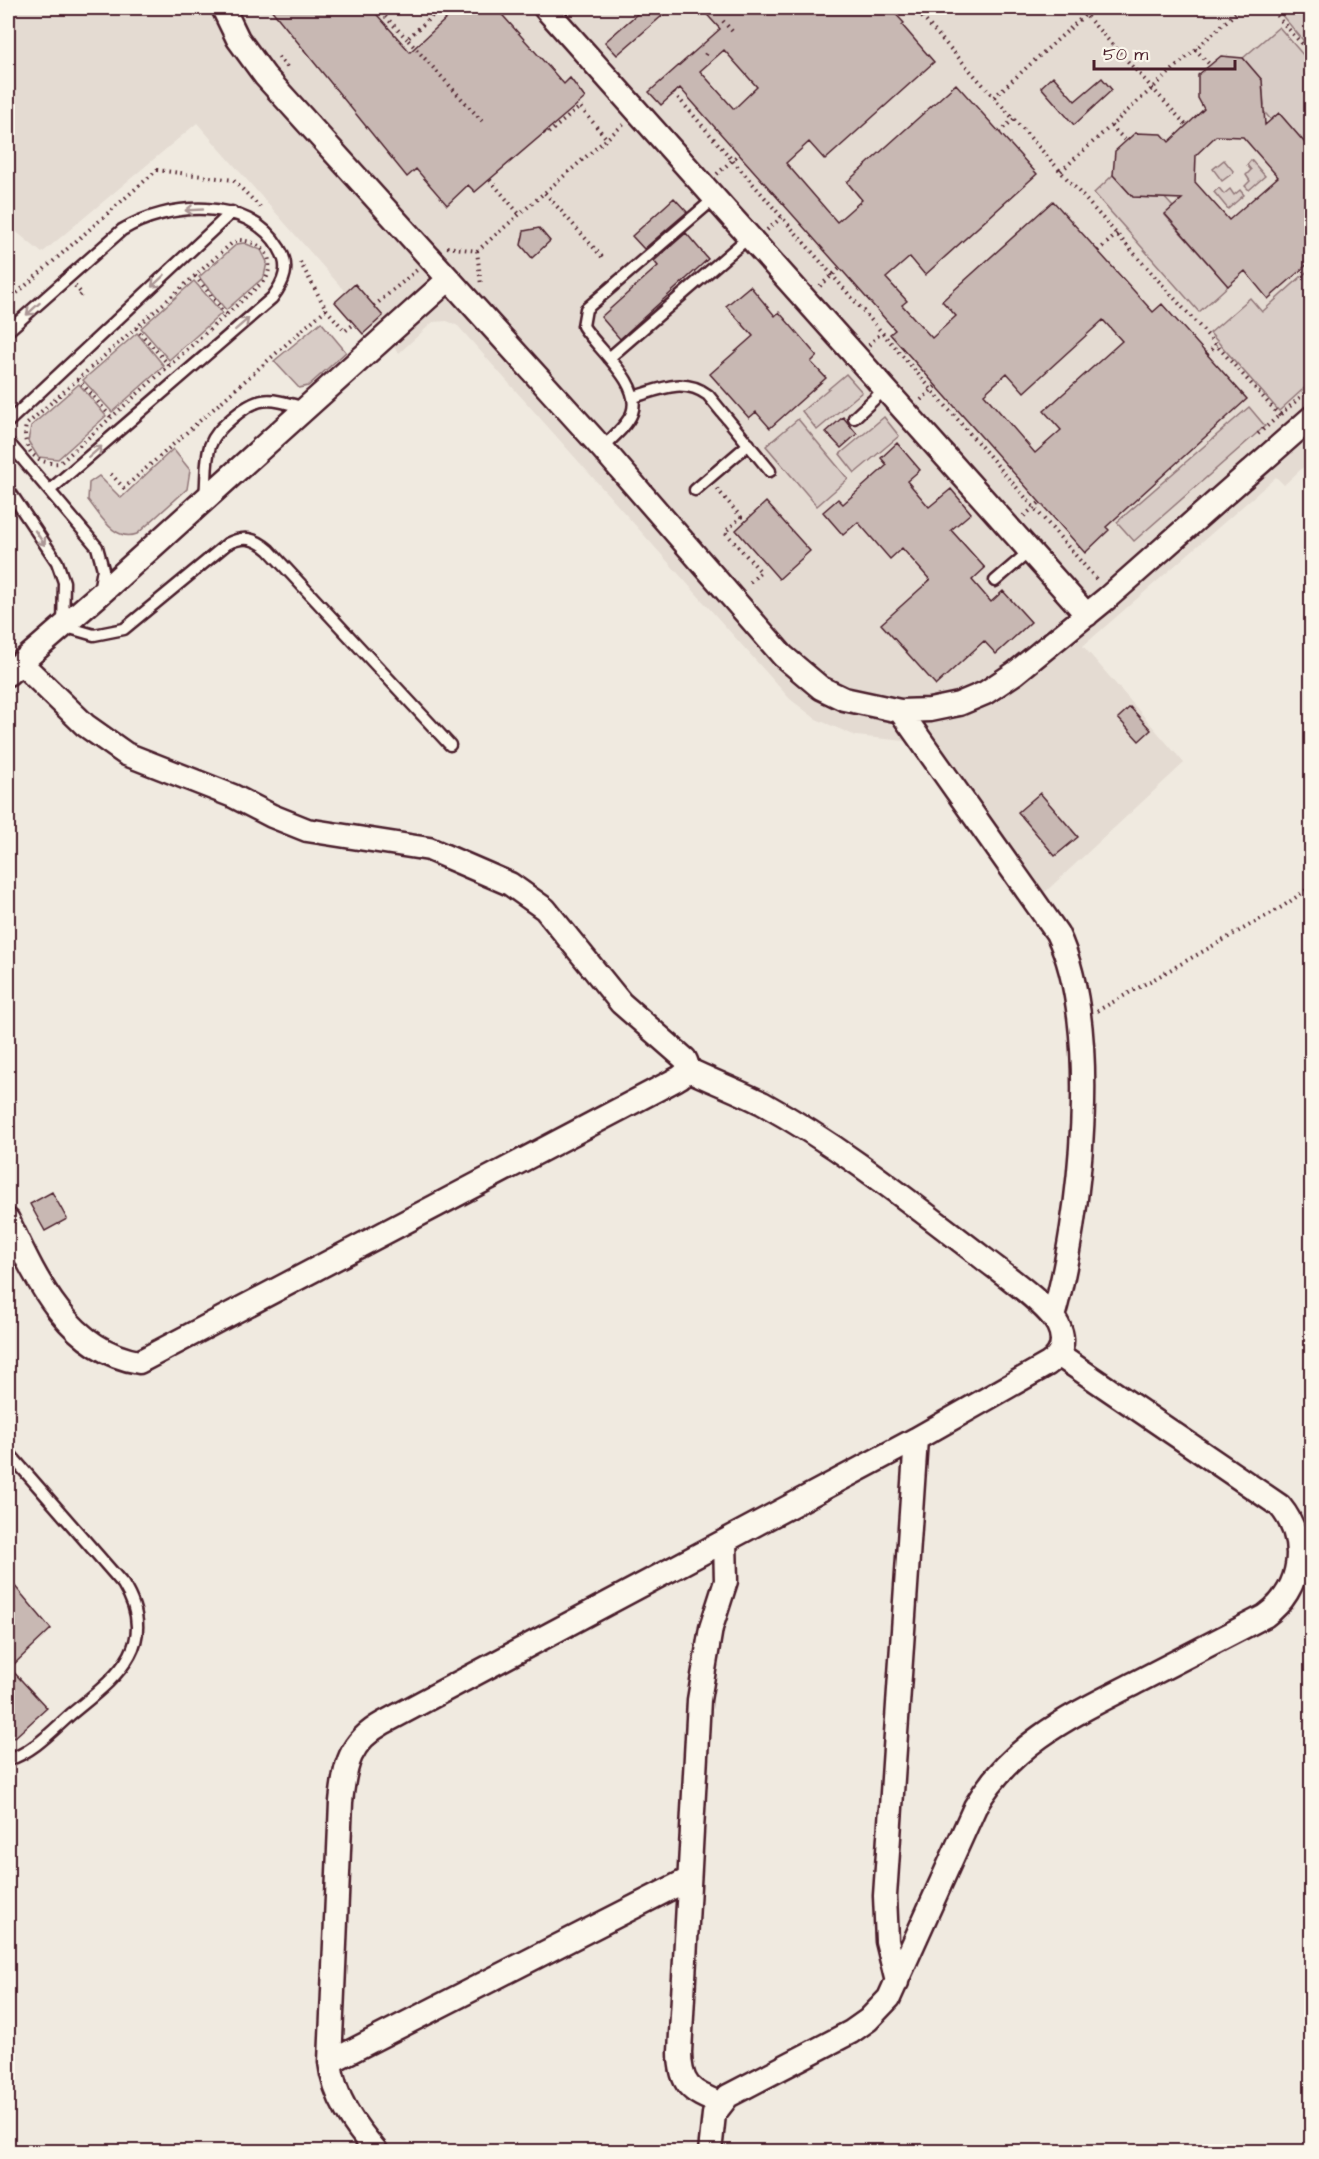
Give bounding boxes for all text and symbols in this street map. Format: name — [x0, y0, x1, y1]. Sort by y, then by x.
scale bar — [1094, 33, 1235, 71]
text: 50 m — [1103, 42, 1148, 67]
one-way arrow — [184, 204, 204, 215]
one-way arrow — [151, 273, 166, 288]
one-way arrow — [26, 302, 41, 316]
one-way arrow — [234, 318, 250, 331]
one-way arrow — [87, 445, 102, 459]
one-way arrow — [34, 529, 46, 545]

